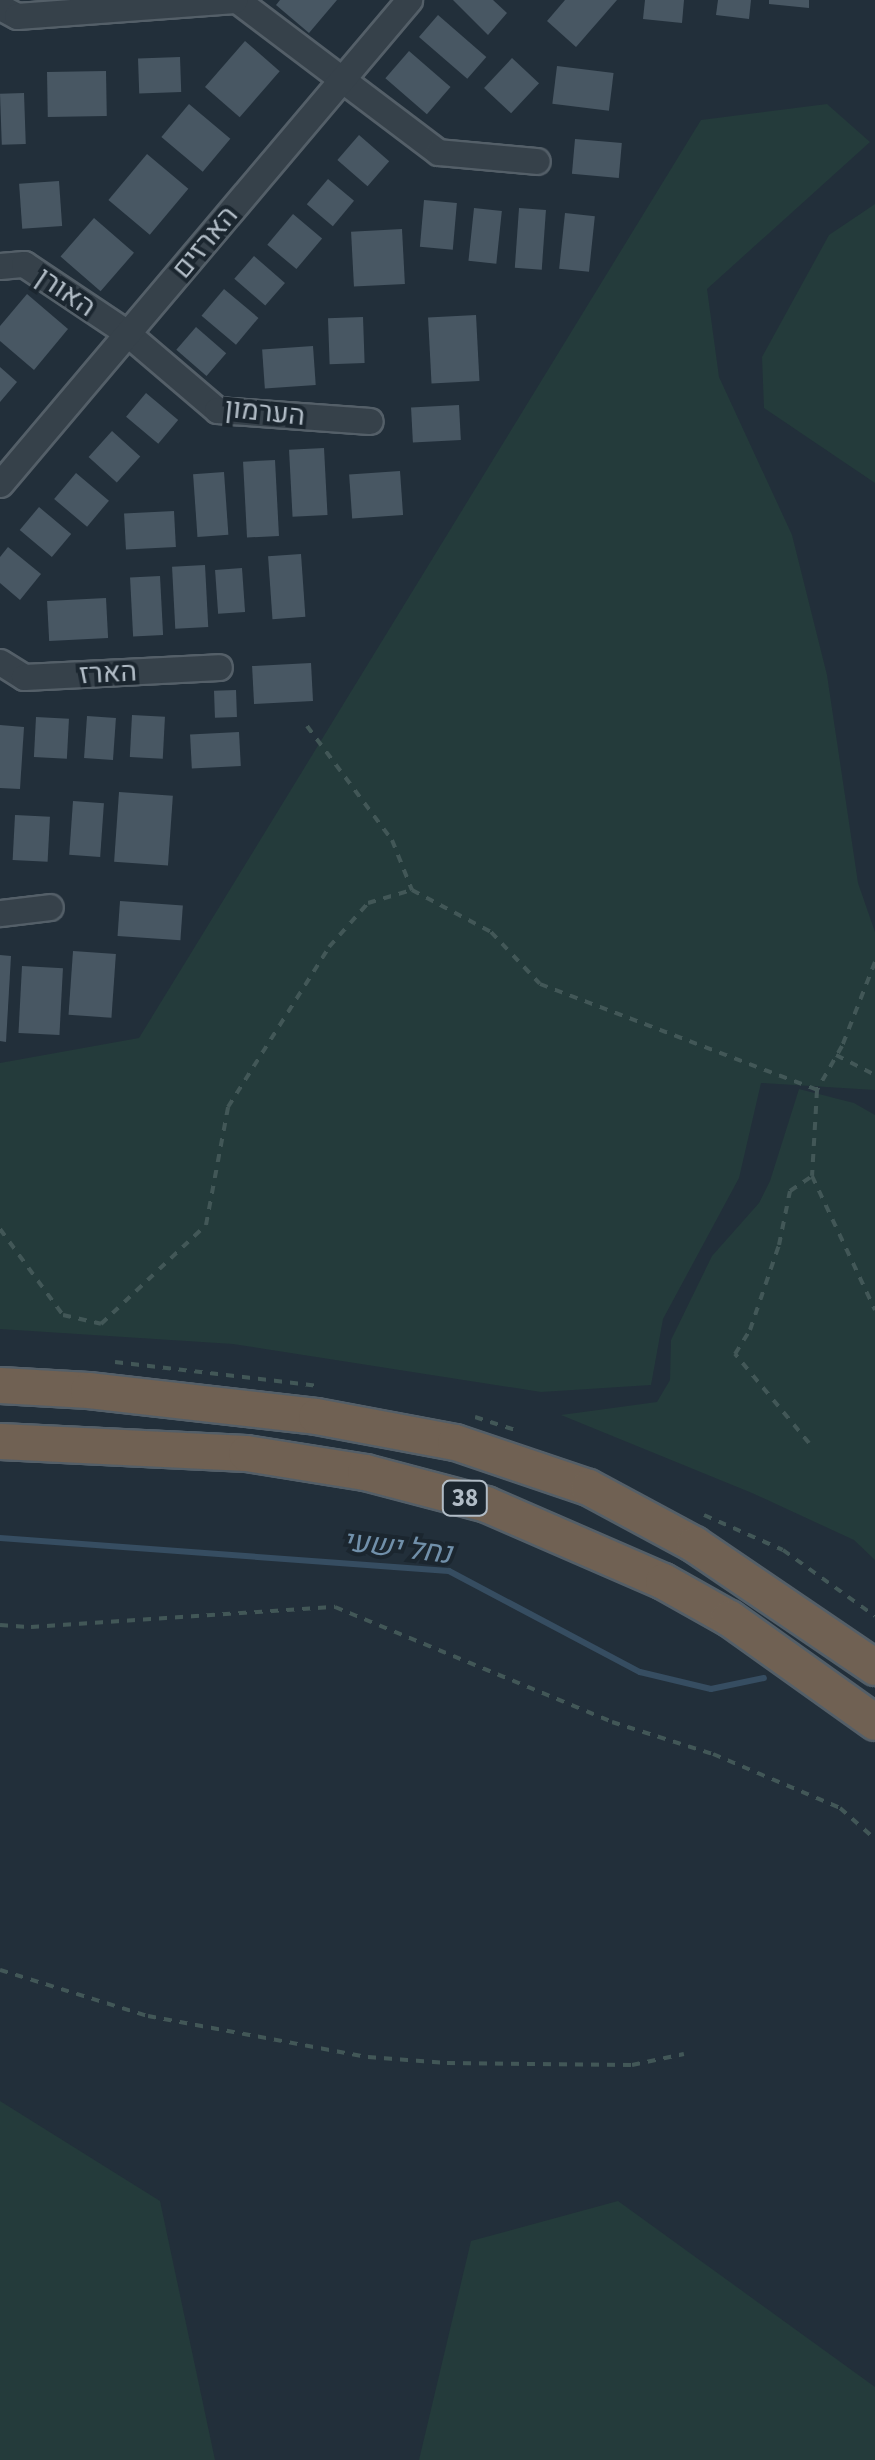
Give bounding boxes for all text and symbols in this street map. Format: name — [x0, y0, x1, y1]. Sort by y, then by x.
street label: הארזים — [165, 199, 245, 285]
street label: האורן — [30, 260, 102, 324]
street label: הערמון — [223, 391, 307, 433]
street label: הארז — [78, 655, 138, 691]
road number: 38 — [440, 1478, 490, 1518]
water label: נחל ישעי — [340, 1523, 454, 1573]

